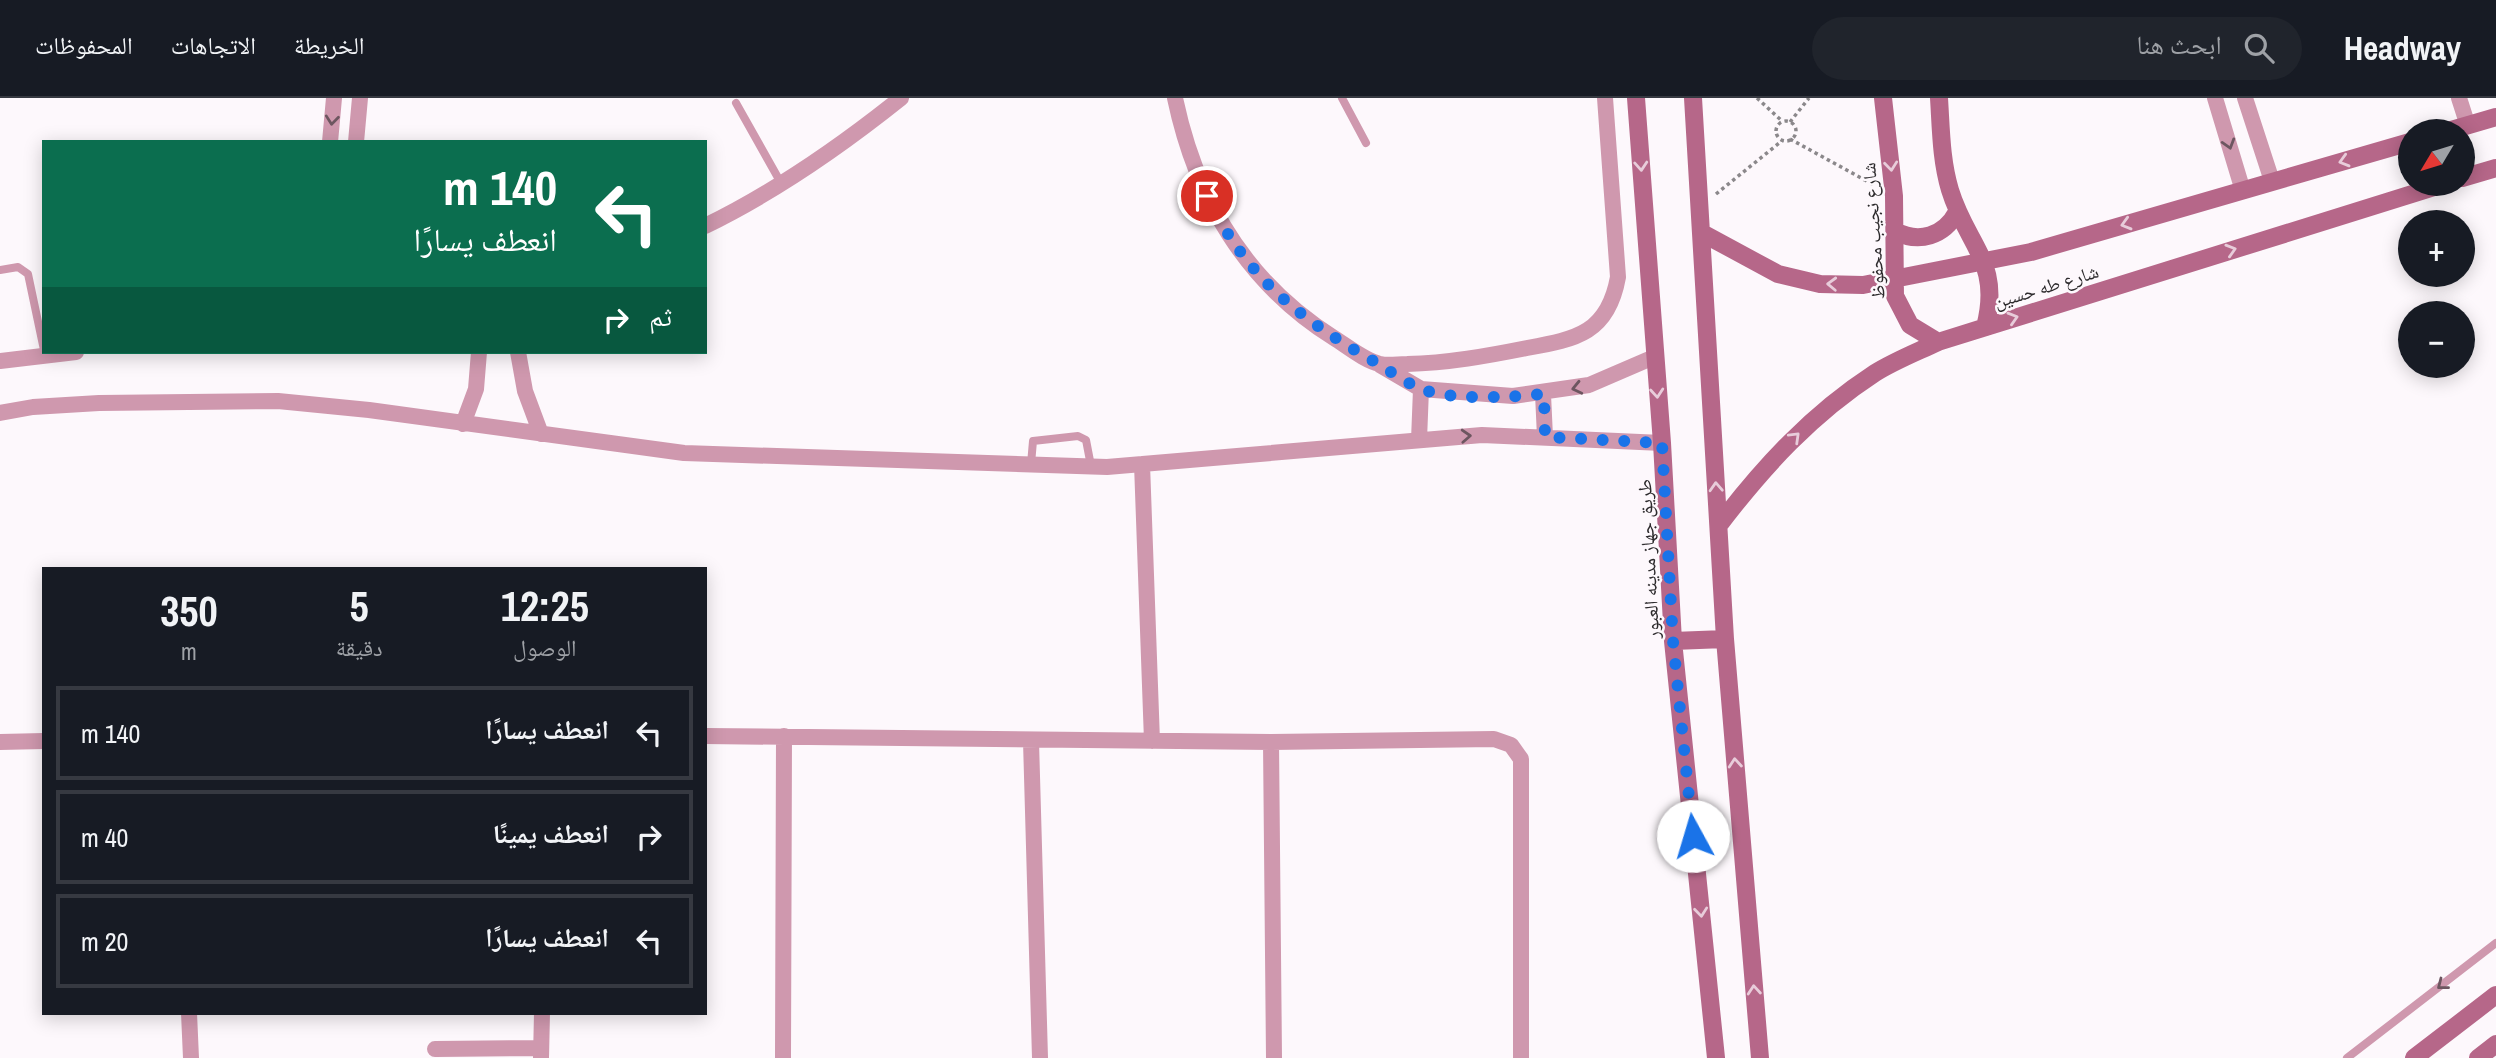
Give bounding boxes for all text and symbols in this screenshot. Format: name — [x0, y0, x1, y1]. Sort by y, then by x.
search box — [1812, 17, 2302, 80]
text: Headway — [2344, 26, 2461, 70]
text: ابحث هنا — [2136, 27, 2222, 62]
text: المحفوظات — [35, 29, 133, 61]
text: الاتجاهات — [171, 29, 256, 61]
text: الخريطة — [294, 29, 365, 61]
icon: search — [2240, 29, 2278, 67]
one-way arrow — [325, 115, 340, 126]
north arrow — [2398, 119, 2474, 196]
map controls — [2398, 119, 2475, 378]
one-way arrow — [2220, 138, 2235, 150]
one-way arrow — [2338, 152, 2350, 167]
text: 140 m — [443, 154, 557, 220]
one-way arrow — [1633, 161, 1648, 172]
one-way arrow — [1883, 161, 1898, 172]
street label: شارع نجيب محفوظ — [1855, 162, 1891, 300]
pin — [1177, 166, 1237, 226]
icon: left — [581, 168, 672, 259]
icon: arrive — [1188, 177, 1226, 215]
button: + — [2398, 210, 2475, 287]
one-way arrow — [2120, 216, 2132, 231]
text: انعطف يسارًا — [414, 218, 557, 261]
one-way arrow — [2224, 244, 2236, 259]
street label: شارع طه حسين — [1990, 258, 2102, 314]
one-way arrow — [1826, 277, 1837, 292]
text: ثم — [649, 299, 672, 334]
icon: right — [597, 301, 635, 339]
button: − — [2398, 301, 2475, 378]
one-way arrow — [2007, 312, 2019, 326]
one-way arrow — [1571, 380, 1583, 394]
one-way arrow — [1650, 387, 1665, 399]
one-way arrow — [1461, 429, 1472, 444]
one-way arrow — [1787, 432, 1800, 445]
street label: طريق جهاز مدينه العبور — [1631, 478, 1665, 641]
one-way arrow — [1709, 482, 1724, 493]
text: 5 — [350, 578, 369, 634]
text: 12:25 — [501, 578, 589, 634]
text: 350 — [160, 583, 218, 639]
text: دقيقة — [336, 632, 383, 663]
text: الوصول — [513, 632, 577, 663]
text: m — [181, 636, 197, 667]
text: انعطف يسارًا — [485, 712, 609, 747]
icon: left — [630, 714, 668, 752]
text: 140 m — [81, 716, 140, 751]
one-way arrow — [1728, 757, 1743, 768]
position arrow — [1656, 799, 1730, 873]
text: انعطف يمينًا — [493, 816, 609, 851]
icon: right — [630, 818, 668, 856]
text: 40 m — [81, 820, 128, 855]
one-way arrow — [1693, 907, 1708, 918]
text: انعطف يسارًا — [485, 920, 609, 955]
icon: left — [630, 922, 668, 960]
text: 20 m — [81, 924, 128, 959]
one-way arrow — [2437, 976, 2450, 989]
one-way arrow — [1747, 984, 1762, 995]

